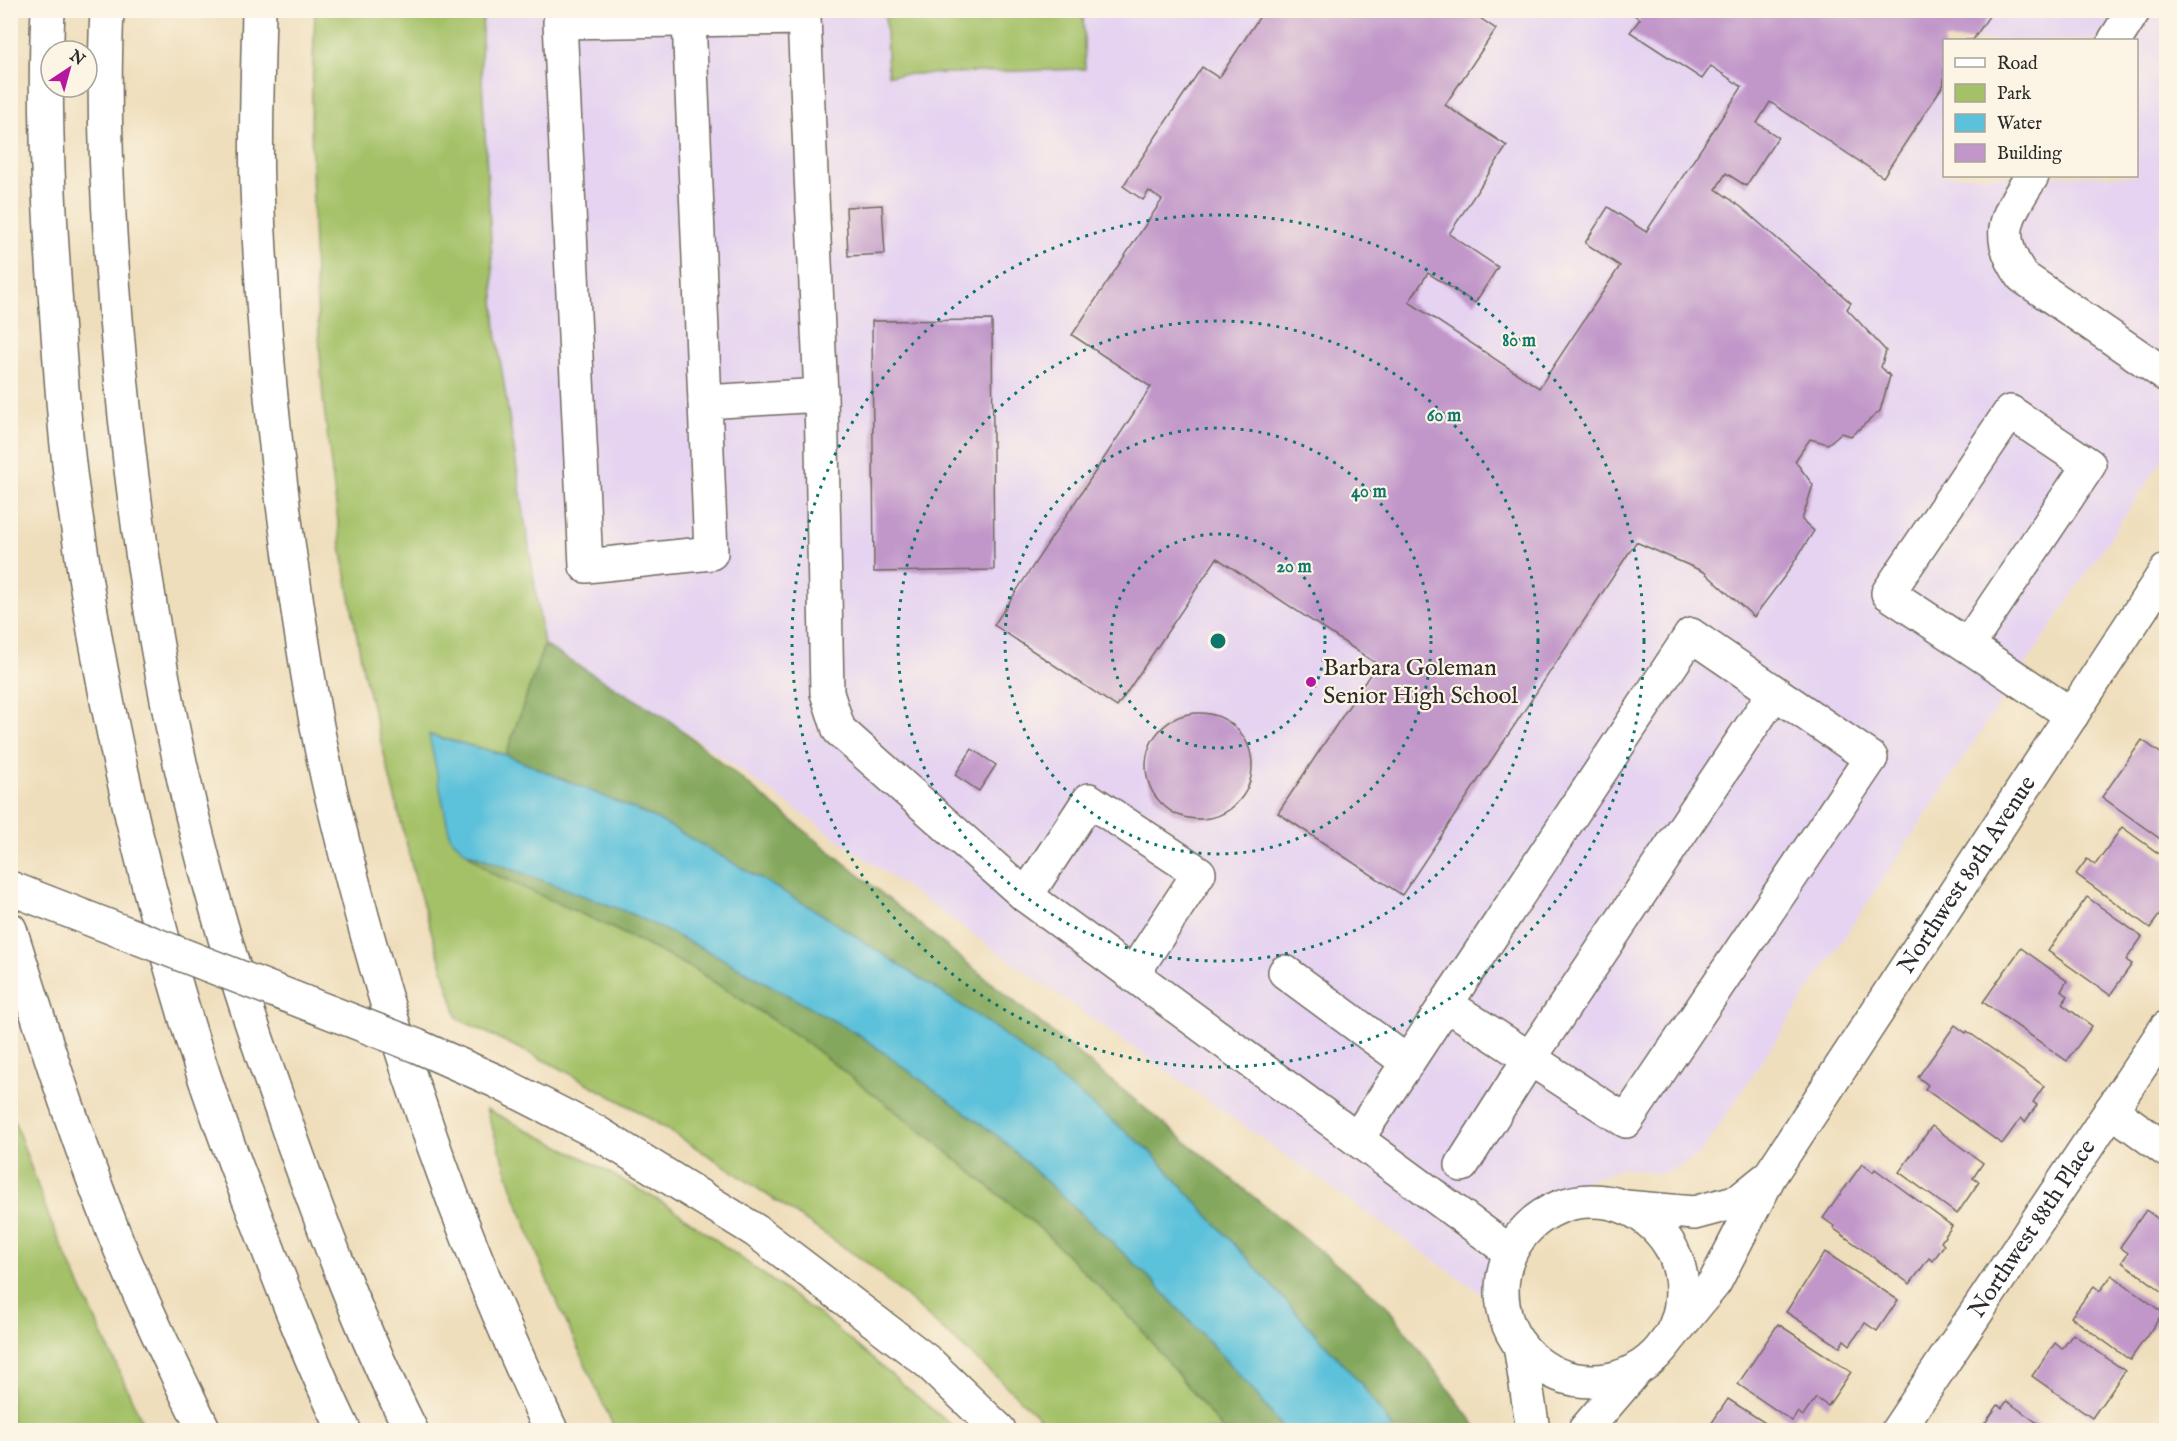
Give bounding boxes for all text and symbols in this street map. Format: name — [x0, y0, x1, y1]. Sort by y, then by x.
north arrow — [39, 39, 99, 99]
legend — [1943, 39, 2138, 177]
text: N — [64, 46, 88, 71]
text: Road — [1997, 53, 2038, 76]
text: Park — [1997, 83, 2032, 106]
text: Water — [1997, 113, 2042, 136]
text: Building — [1997, 143, 2062, 166]
text: 80 m — [1502, 330, 1536, 353]
text: 60 m — [1427, 405, 1461, 428]
text: 40 m — [1351, 481, 1387, 504]
text: 20 m — [1276, 556, 1312, 579]
centre of rings — [1208, 631, 1228, 651]
place label: Barbara Goleman Senior High School — [1323, 653, 1518, 712]
marker: Barbara Goleman Senior High School — [1304, 675, 1318, 689]
street label: Northwest 89th Avenue — [1891, 770, 2043, 980]
street label: Northwest 88th Place — [1962, 1133, 2103, 1324]

